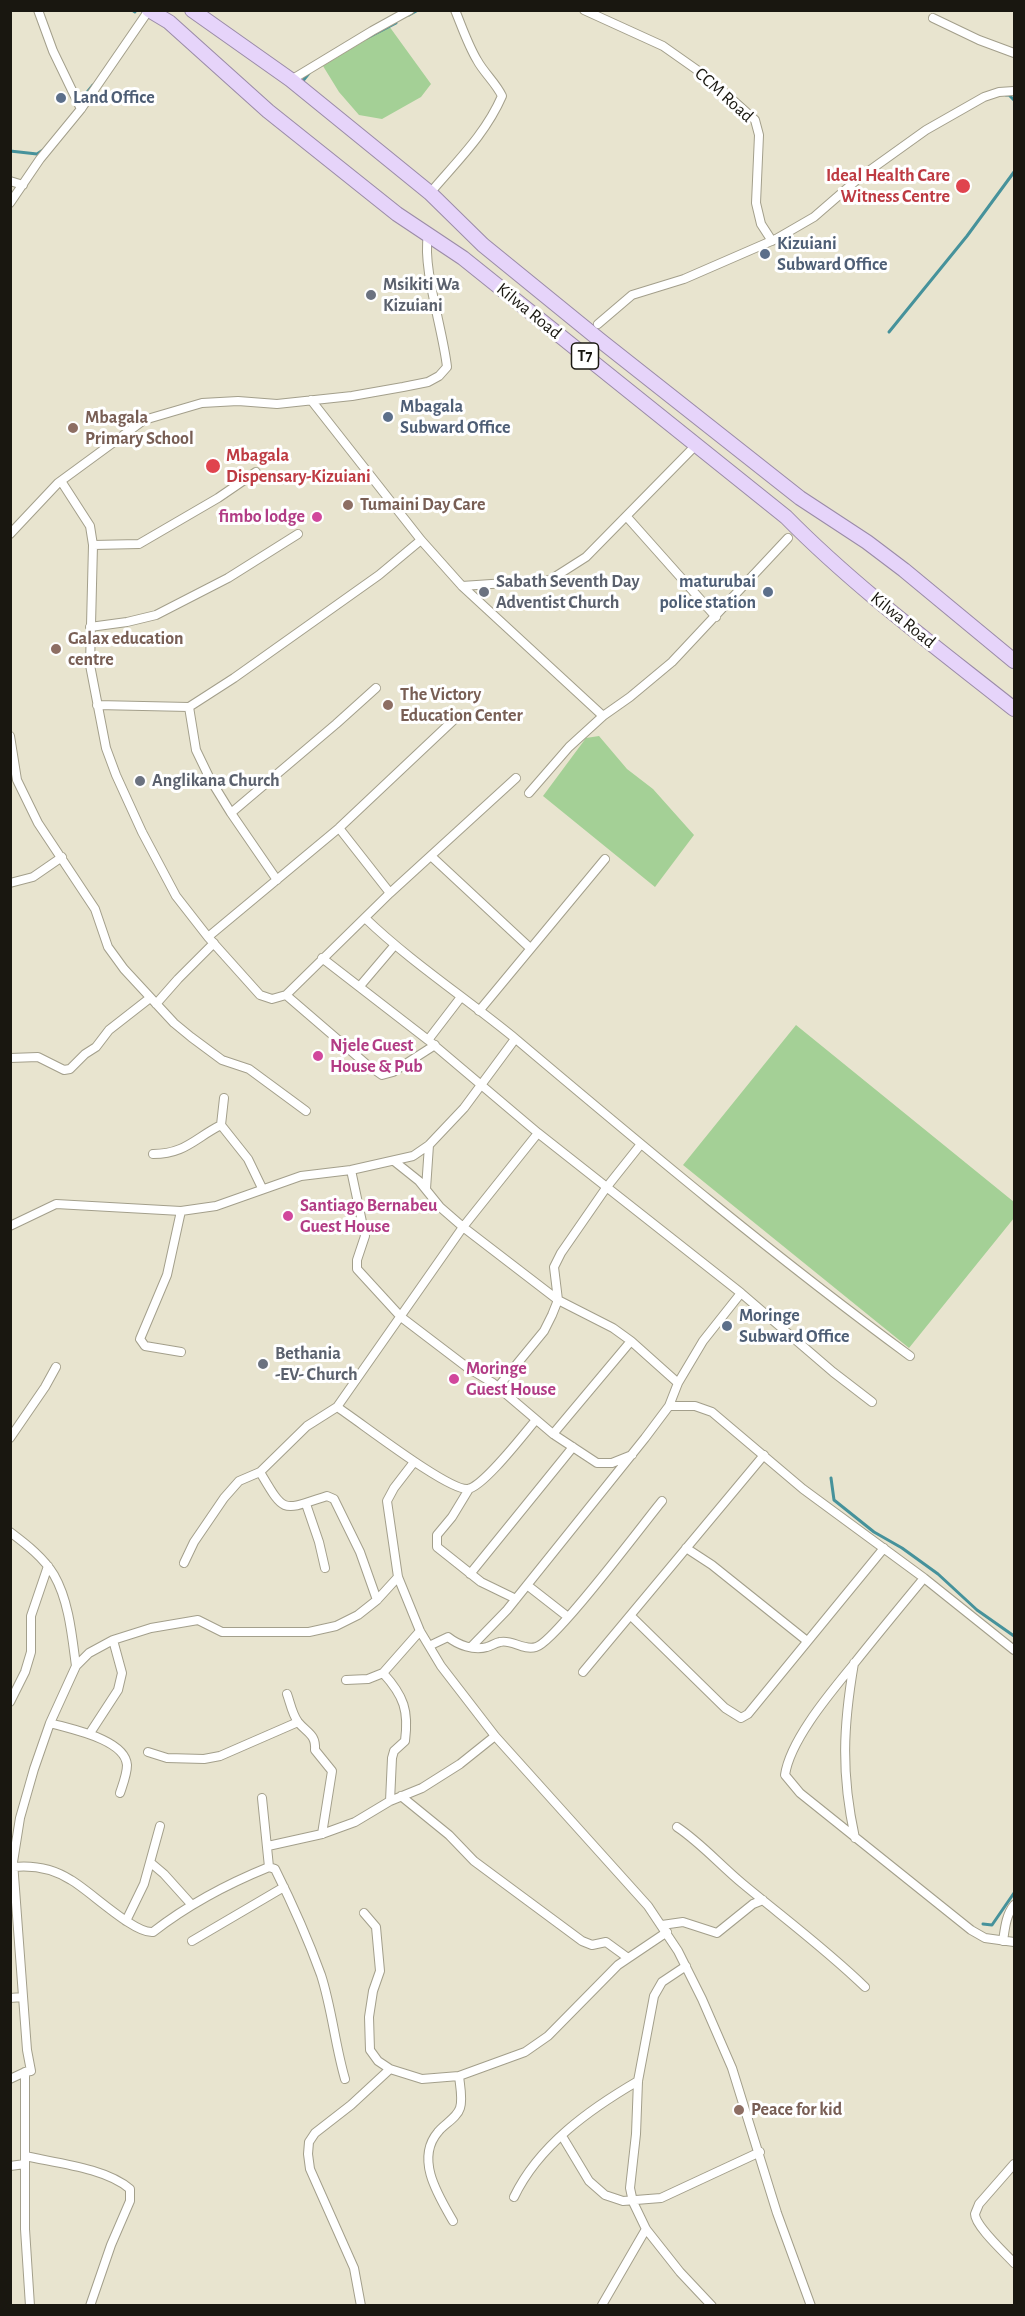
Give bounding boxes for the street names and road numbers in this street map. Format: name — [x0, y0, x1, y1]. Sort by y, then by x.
street label: CCM Road — [690, 63, 758, 127]
street label: Kilwa Road — [492, 278, 566, 344]
road number: T7 — [572, 343, 598, 369]
street label: Kilwa Road — [866, 587, 940, 653]

